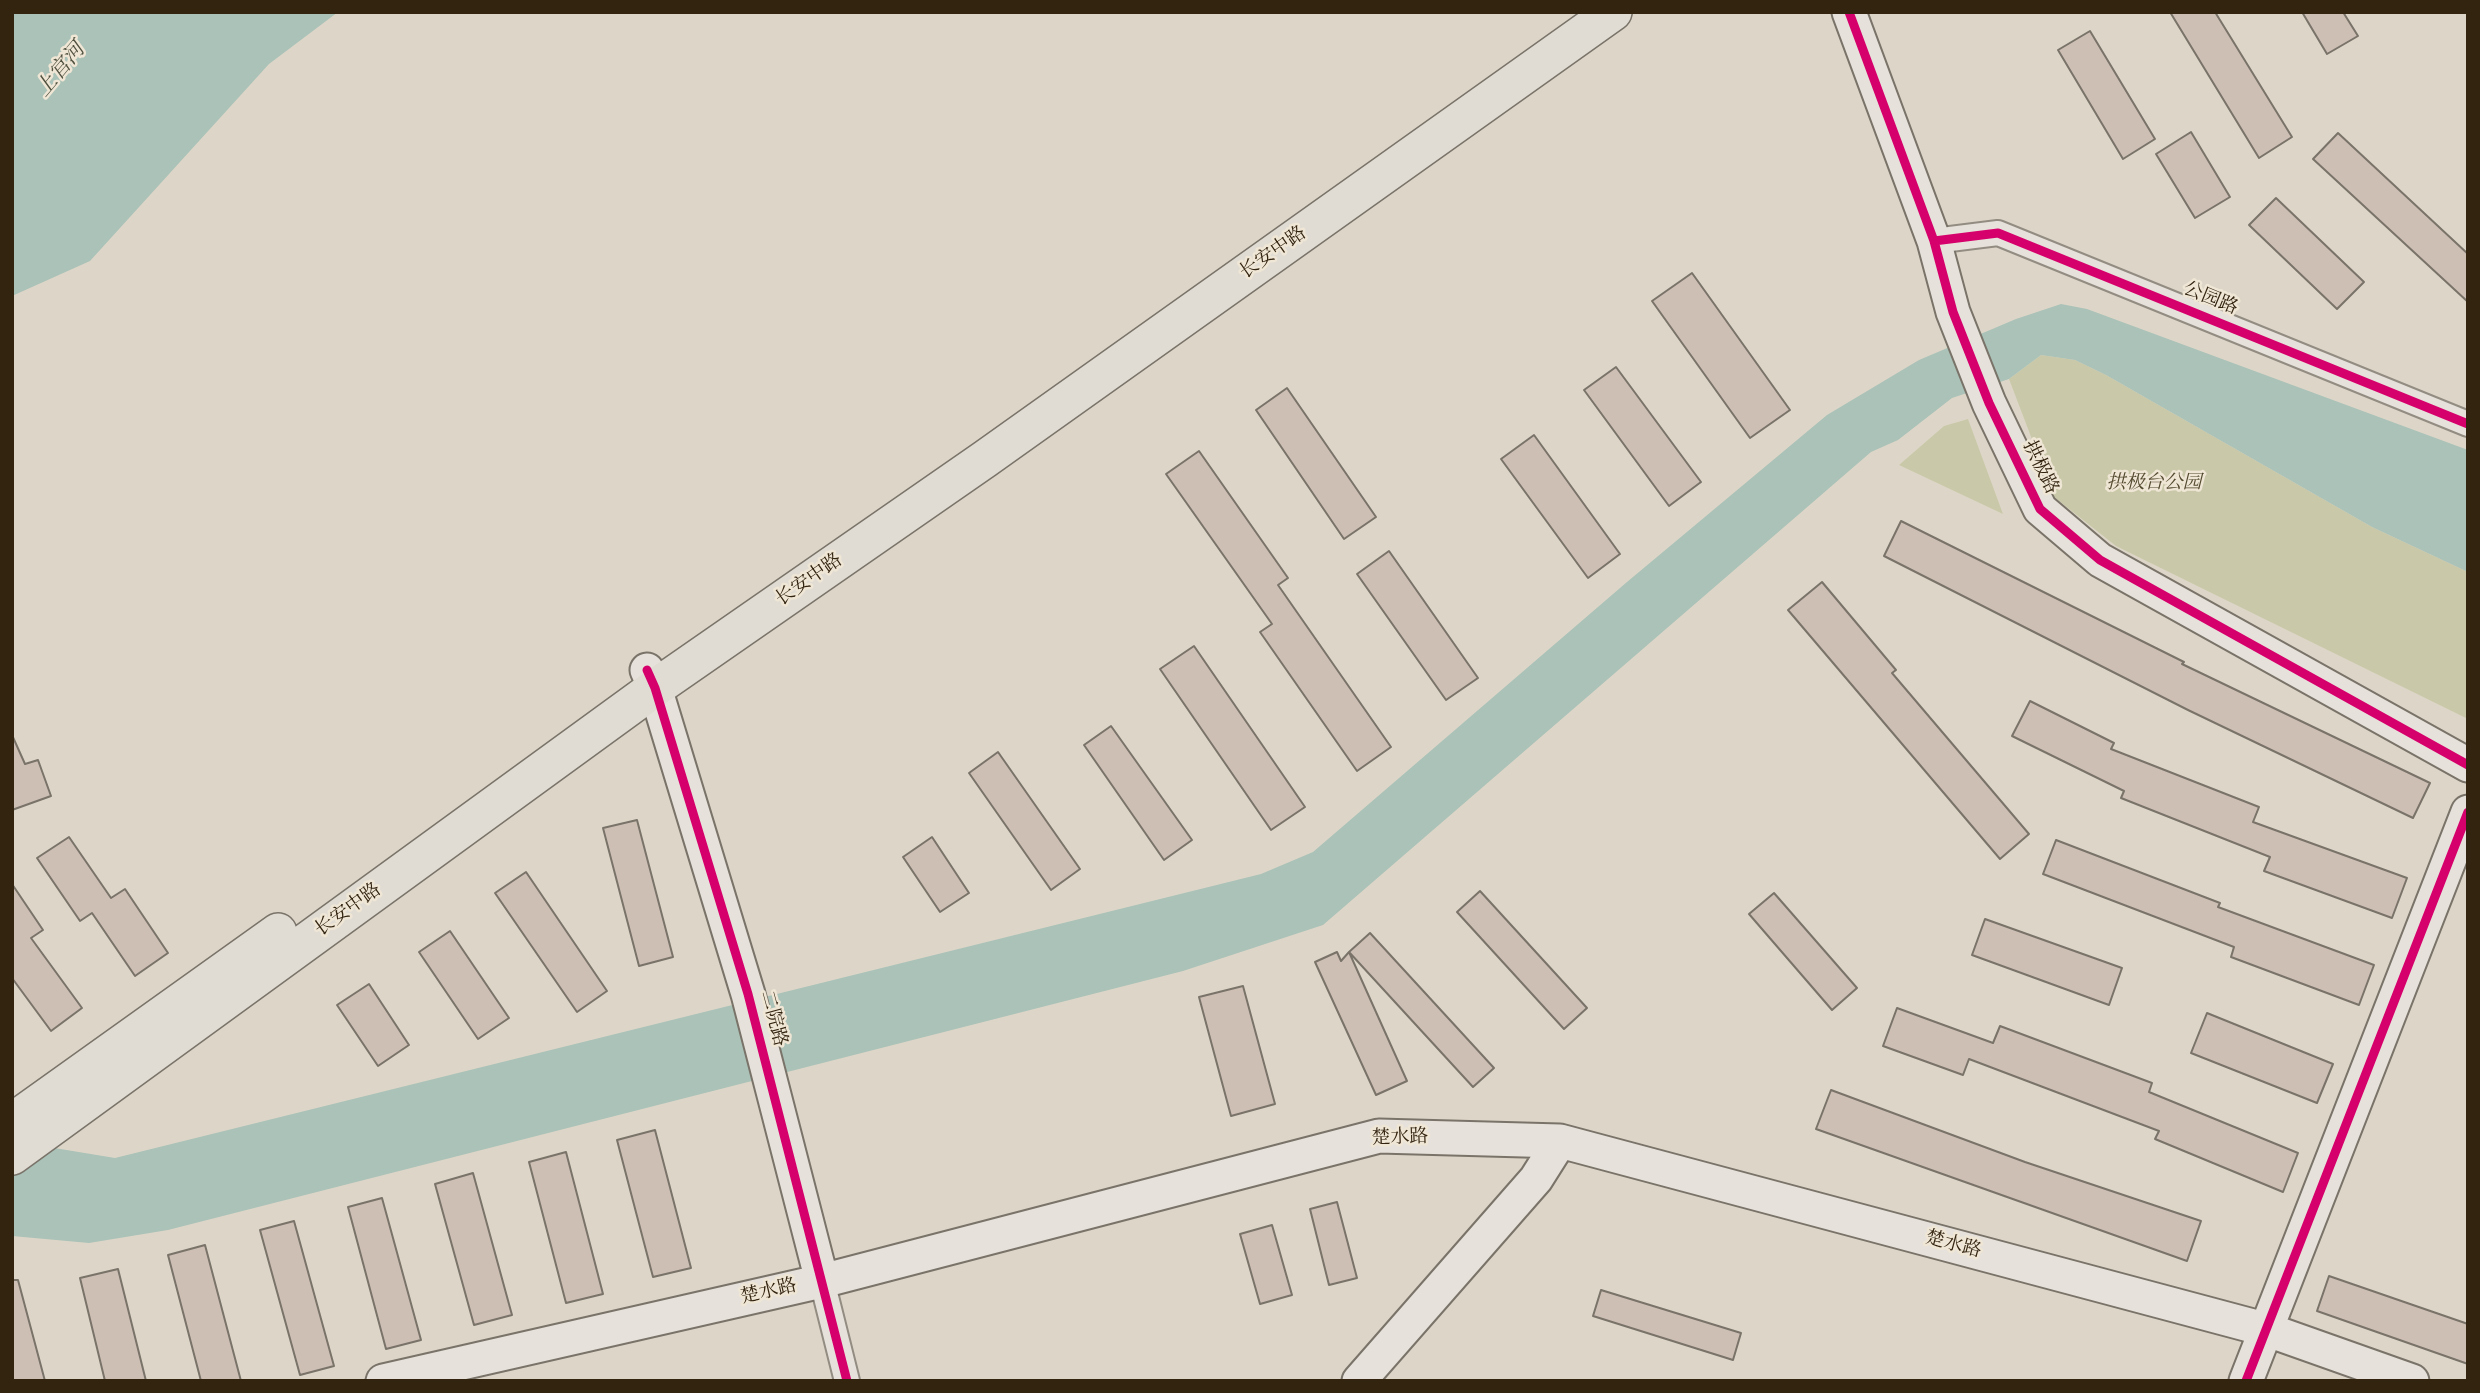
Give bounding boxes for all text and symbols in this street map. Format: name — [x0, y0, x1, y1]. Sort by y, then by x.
water label: 上官河 — [32, 39, 92, 103]
street label: 长安中路 — [1236, 223, 1312, 285]
street label: 公园路 — [2179, 279, 2241, 321]
street label: 拱极路 — [2016, 437, 2062, 499]
park label: 拱极台公园 — [2107, 474, 2201, 496]
street label: 长安中路 — [772, 550, 848, 612]
street label: 长安中路 — [312, 879, 386, 943]
street label: 二院路 — [754, 989, 790, 1049]
street label: 楚水路 — [1371, 1127, 1429, 1151]
street label: 楚水路 — [1923, 1228, 1983, 1264]
street label: 楚水路 — [739, 1275, 799, 1311]

